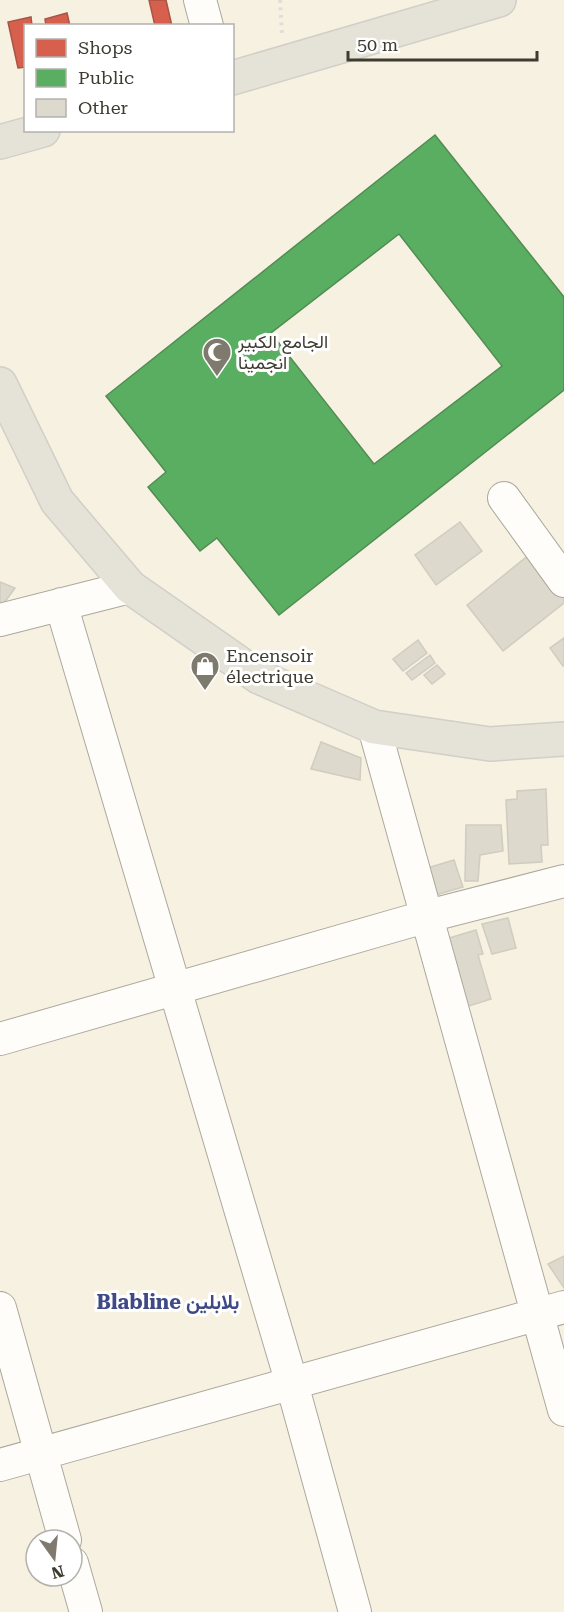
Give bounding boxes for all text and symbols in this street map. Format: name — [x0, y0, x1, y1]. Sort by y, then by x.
legend — [24, 24, 234, 132]
scale bar — [348, 24, 537, 62]
text: 50 m — [357, 34, 398, 55]
text: Shops — [78, 37, 132, 58]
text: Public — [78, 67, 134, 88]
text: Other — [78, 97, 128, 118]
place label: الجامع الكبير انجمينا — [237, 331, 328, 373]
mosque icon: الجامع الكبير انجمينا — [201, 336, 233, 378]
place label: Encensoir électrique — [226, 645, 314, 687]
shop icon: Encensoir électrique — [189, 650, 221, 692]
district label: Blabline بلابلين — [97, 1290, 239, 1314]
north arrow — [24, 1528, 84, 1588]
text: N — [49, 1561, 66, 1583]

